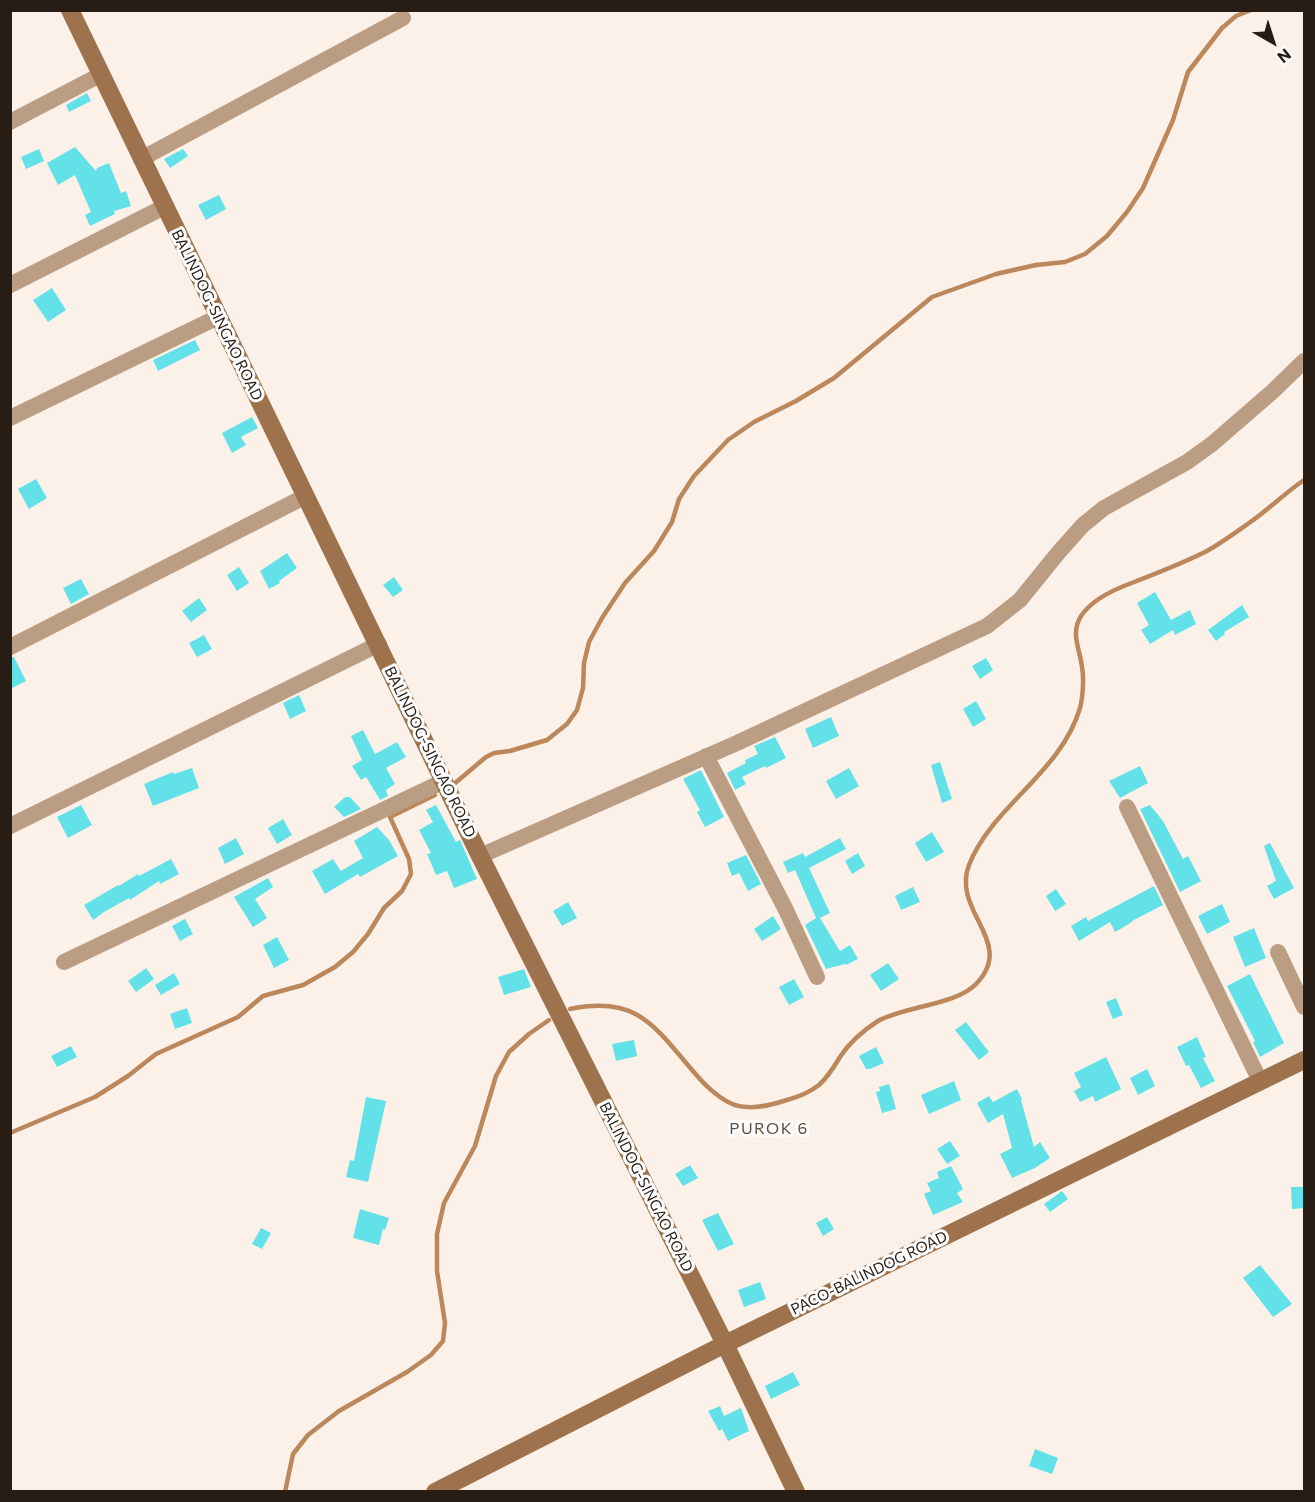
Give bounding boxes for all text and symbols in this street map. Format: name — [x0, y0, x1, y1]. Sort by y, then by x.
north arrow — [1243, 12, 1303, 72]
text: N — [1274, 45, 1295, 68]
street label: BALINDOG-SINGAO ROAD — [168, 227, 266, 403]
street label: BALINDOG-SINGAO ROAD — [381, 664, 479, 840]
street label: BALINDOG-SINGAO ROAD — [595, 1099, 697, 1275]
district label: PUROK 6 — [729, 1119, 809, 1139]
street label: PACO-BALINDOG ROAD — [788, 1227, 950, 1319]

